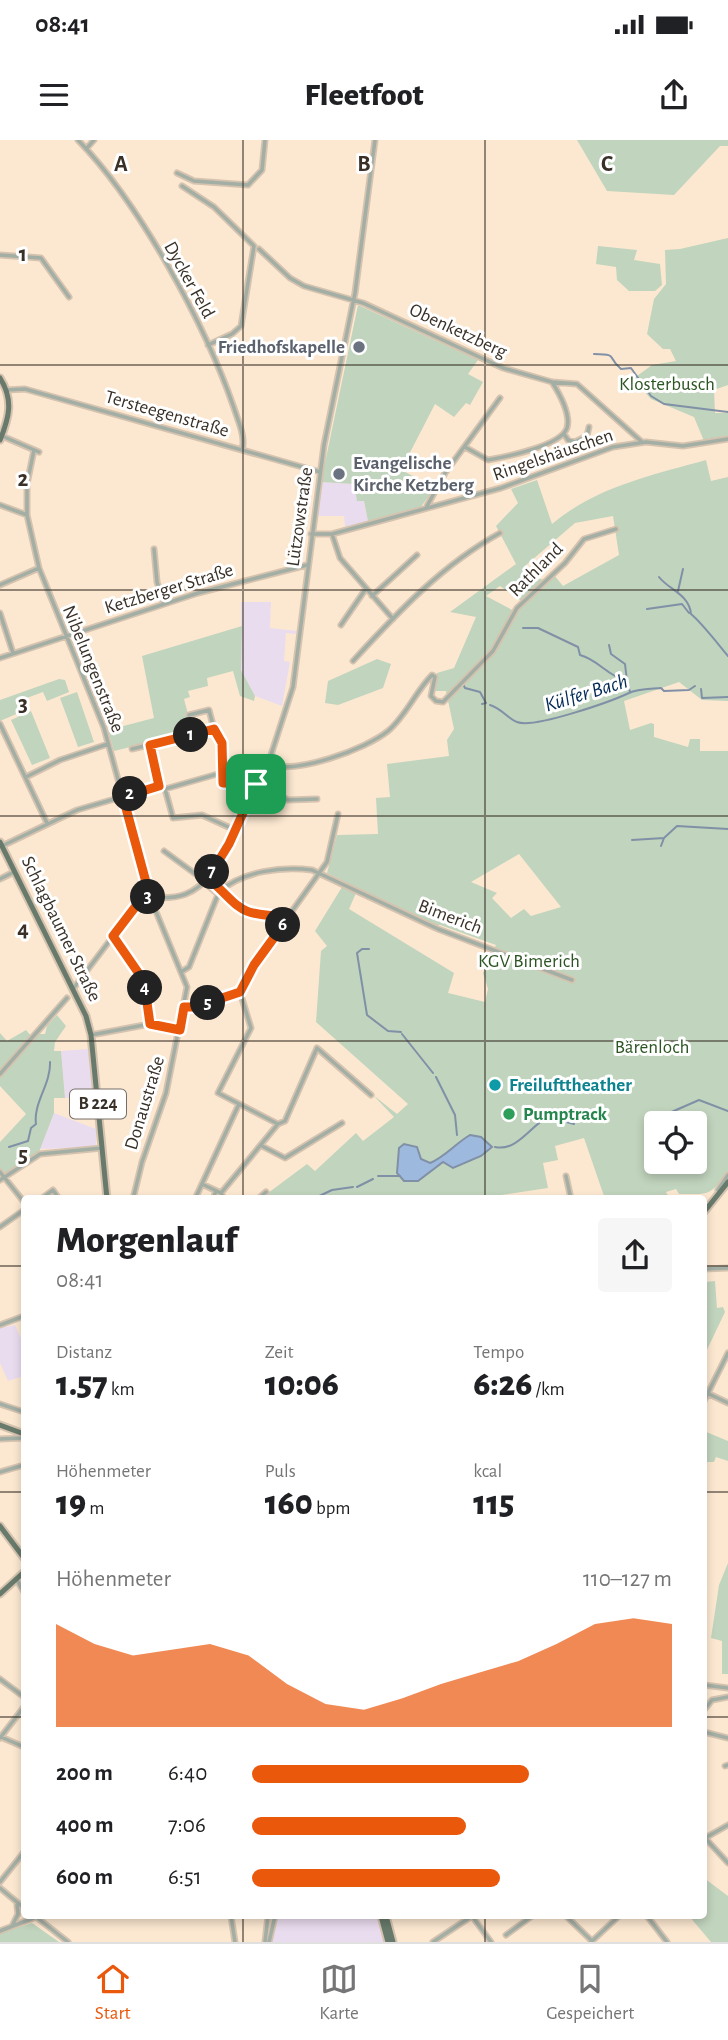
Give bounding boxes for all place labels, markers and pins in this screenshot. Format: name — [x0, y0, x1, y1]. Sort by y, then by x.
place label: Friedhofskapelle — [218, 338, 345, 357]
marker: Friedhofskapelle — [351, 339, 367, 355]
place label: Evangelische Kirche Ketzberg — [353, 454, 474, 495]
marker: Evangelische Kirche Ketzberg — [331, 466, 347, 482]
pin: 1 — [174, 718, 208, 752]
pin — [226, 754, 286, 814]
pin: 2 — [113, 776, 148, 812]
pin: 7 — [194, 854, 230, 890]
pin: 3 — [130, 880, 166, 914]
pin: 6 — [266, 908, 300, 942]
pin: 4 — [128, 970, 162, 1006]
pin: 5 — [190, 986, 226, 1020]
place label: Freilufttheather — [509, 1076, 632, 1095]
marker: Freilufttheather — [487, 1077, 503, 1093]
place label: Pumptrack — [523, 1105, 608, 1124]
marker: Pumptrack — [501, 1106, 517, 1122]

